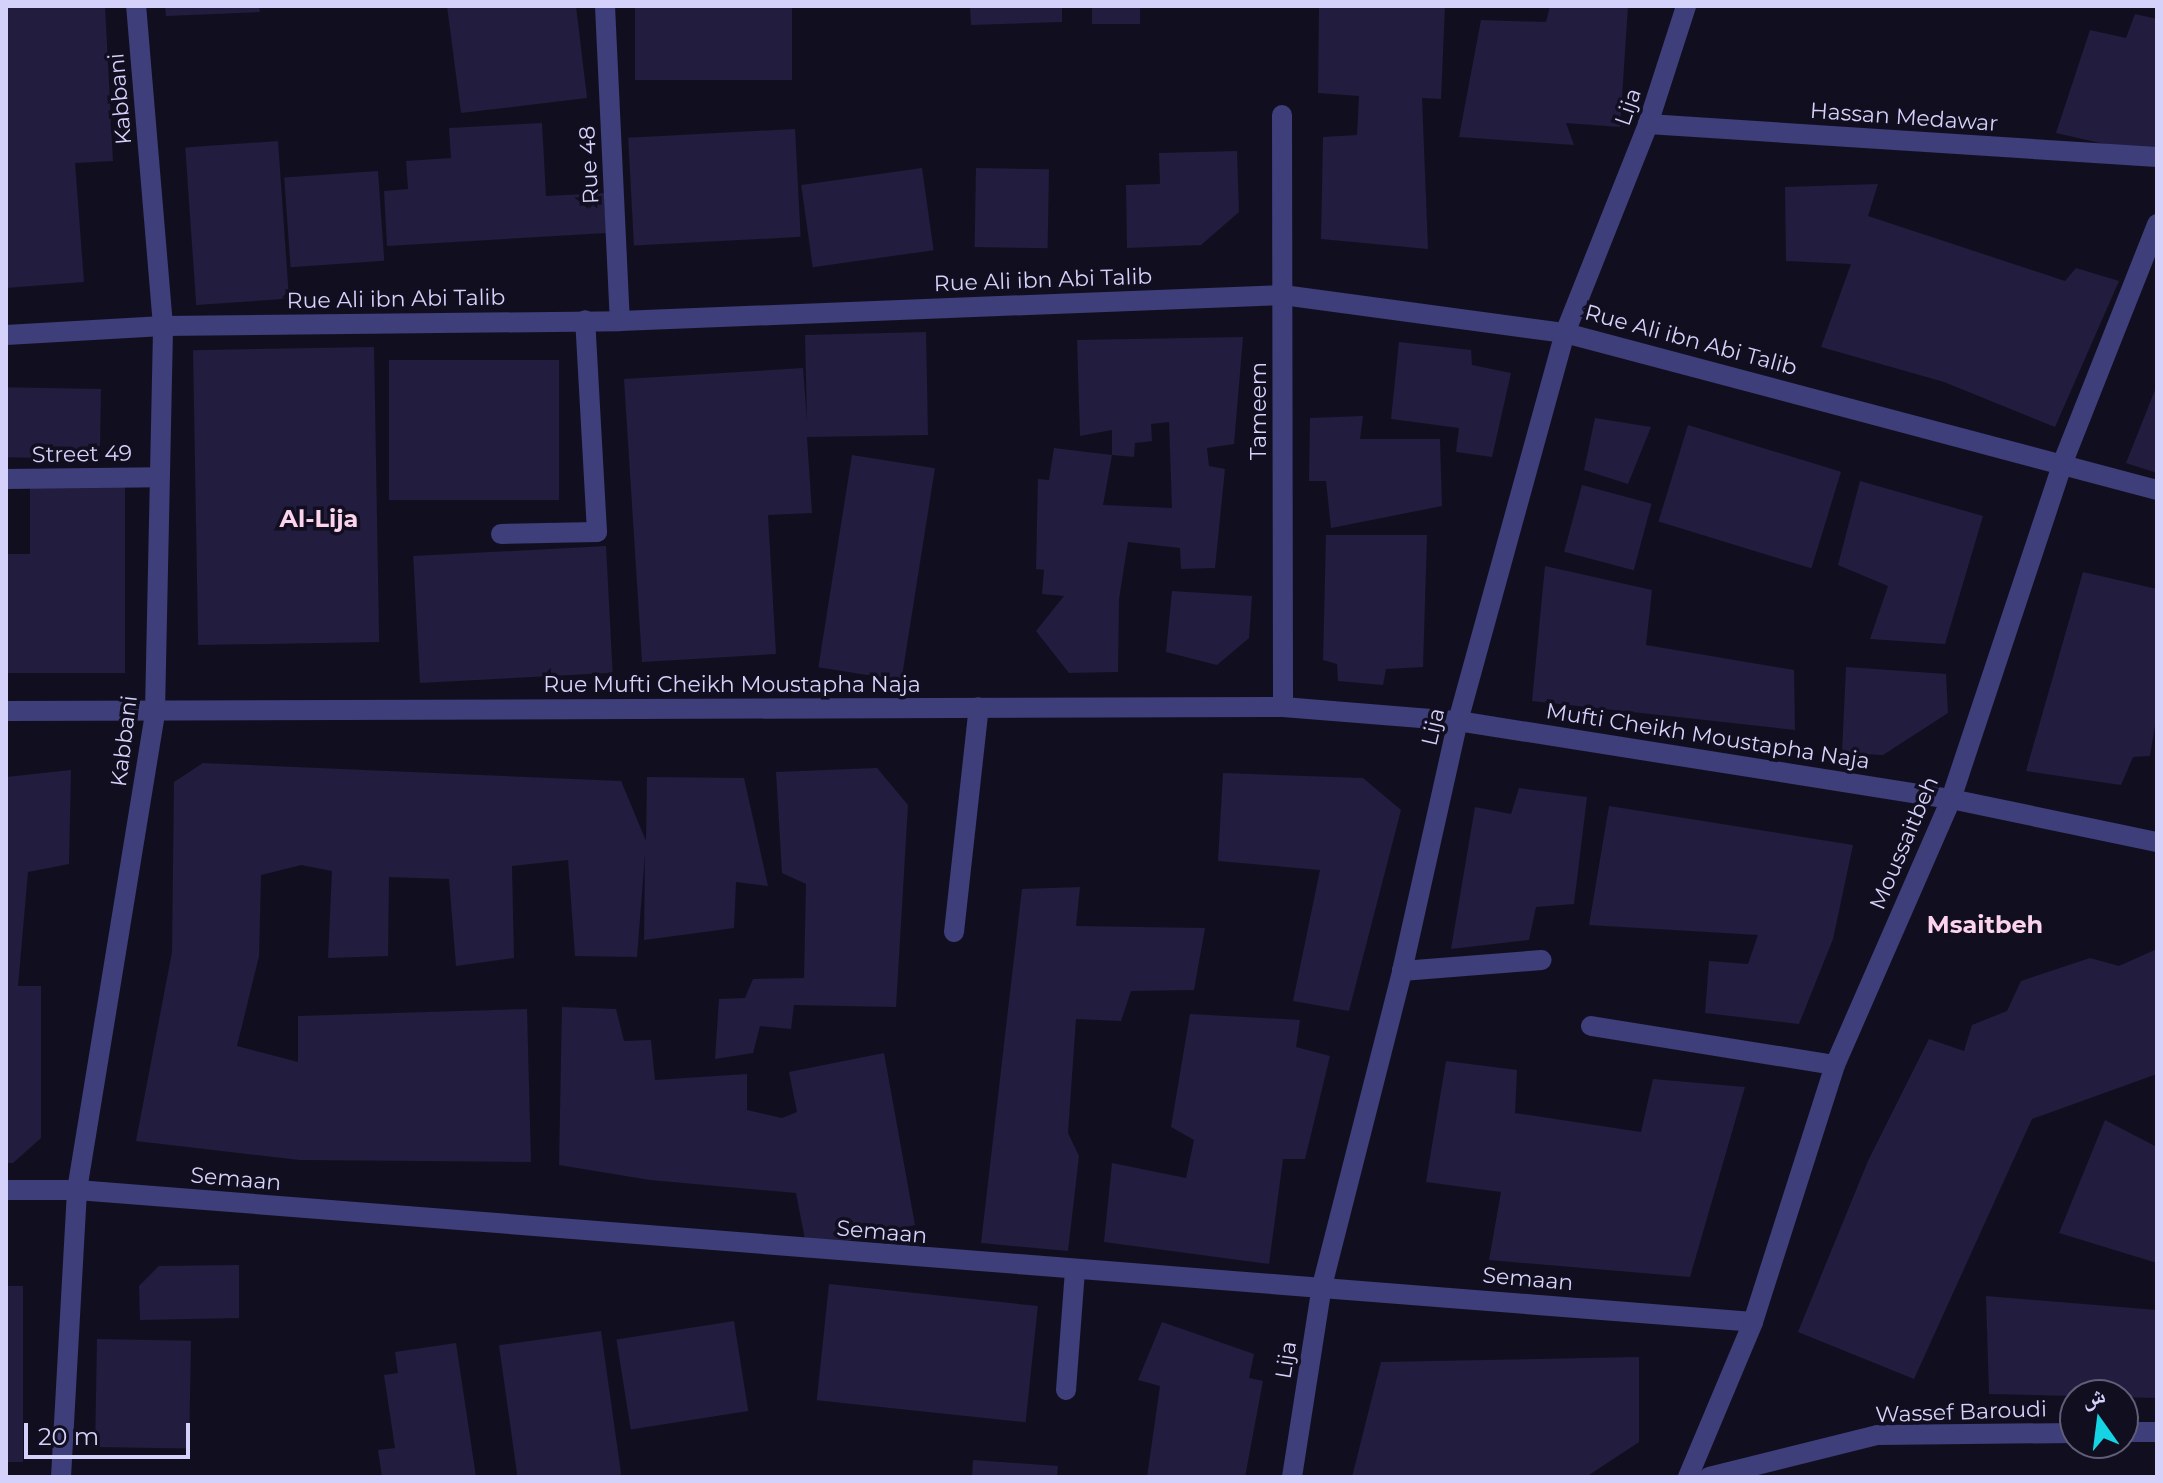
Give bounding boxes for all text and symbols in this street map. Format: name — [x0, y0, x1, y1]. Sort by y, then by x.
street label: Kabbani — [103, 52, 137, 146]
street label: Lija — [1609, 85, 1647, 129]
street label: Hassan Medawar — [1809, 97, 1999, 137]
street label: Rue 48 — [574, 125, 604, 205]
street label: Rue Ali ibn Abi Talib — [933, 263, 1153, 297]
street label: Rue Ali ibn Abi Talib — [286, 284, 506, 314]
street label: Rue Ali ibn Abi Talib — [1582, 299, 1800, 381]
street label: Tameem — [1246, 362, 1272, 460]
street label: Street 49 — [32, 440, 132, 468]
district label: Al-Lija — [280, 505, 358, 533]
street label: Rue Mufti Cheikh Moustapha Naja — [543, 672, 921, 698]
street label: Kabbani — [105, 694, 143, 788]
street label: Mufti Cheikh Moustapha Naja — [1544, 697, 1872, 775]
street label: Lija — [1416, 706, 1450, 748]
street label: Moussaitbeh — [1864, 773, 1944, 913]
district label: Msaitbeh — [1927, 911, 2043, 939]
street label: Semaan — [190, 1162, 282, 1196]
street label: Semaan — [836, 1215, 928, 1249]
street label: Semaan — [1482, 1262, 1574, 1296]
street label: Lija — [1270, 1339, 1302, 1381]
north arrow — [2059, 1379, 2139, 1459]
text: ش — [2079, 1381, 2108, 1413]
street label: Wassef Baroudi — [1875, 1396, 2047, 1428]
scale bar — [28, 1407, 194, 1457]
text: 20 m — [38, 1422, 99, 1451]

